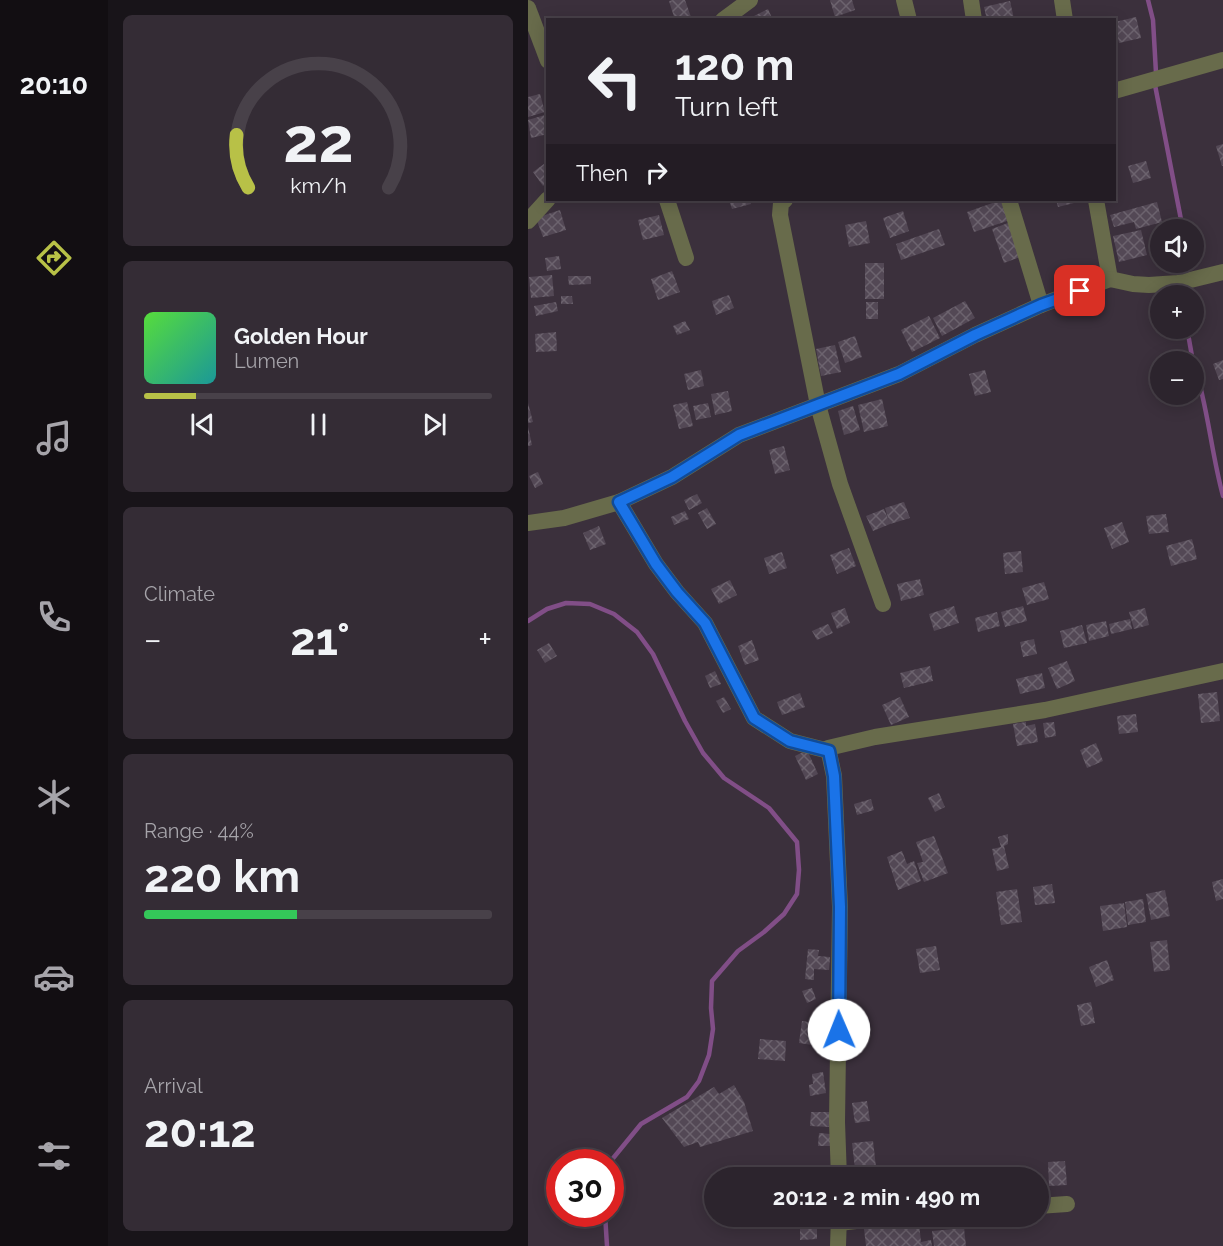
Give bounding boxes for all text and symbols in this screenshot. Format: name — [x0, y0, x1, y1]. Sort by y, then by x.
text: 120 m — [675, 41, 794, 90]
icon: left — [576, 42, 654, 120]
text: 20:10 — [20, 69, 88, 100]
text: Turn left — [675, 91, 778, 122]
text: 22 — [283, 103, 353, 177]
icon: right — [640, 156, 673, 189]
text: Then — [576, 160, 628, 186]
text: km/h — [290, 173, 346, 198]
map controls — [1150, 219, 1204, 405]
button: sound — [1150, 219, 1204, 273]
icon: directions — [33, 237, 75, 279]
pin — [1054, 265, 1105, 316]
icon: arrive — [1063, 274, 1096, 307]
button: + — [1150, 285, 1204, 339]
text: Golden Hour — [234, 323, 368, 349]
text: Lumen — [234, 349, 299, 373]
button: − — [1150, 351, 1204, 405]
icon: previous — [186, 408, 219, 441]
icon: pause — [302, 408, 335, 441]
icon: next — [418, 408, 451, 441]
icon: music — [33, 417, 75, 459]
text: Climate — [144, 582, 215, 606]
icon: phone — [33, 596, 75, 638]
text: 21° — [290, 613, 350, 666]
text: − — [144, 620, 162, 659]
text: + — [478, 620, 492, 659]
icon: climate — [33, 776, 75, 818]
text: Range · 44% — [144, 819, 254, 843]
text: 220 km — [144, 850, 300, 903]
icon: car — [33, 956, 75, 998]
position arrow — [807, 998, 871, 1062]
text: Arrival — [144, 1074, 203, 1098]
text: 20:12 — [144, 1105, 256, 1158]
icon: filters — [33, 1135, 75, 1177]
speed limit sign: 30 — [546, 1149, 624, 1227]
text: 20:12 · 2 min · 490 m — [773, 1184, 980, 1210]

